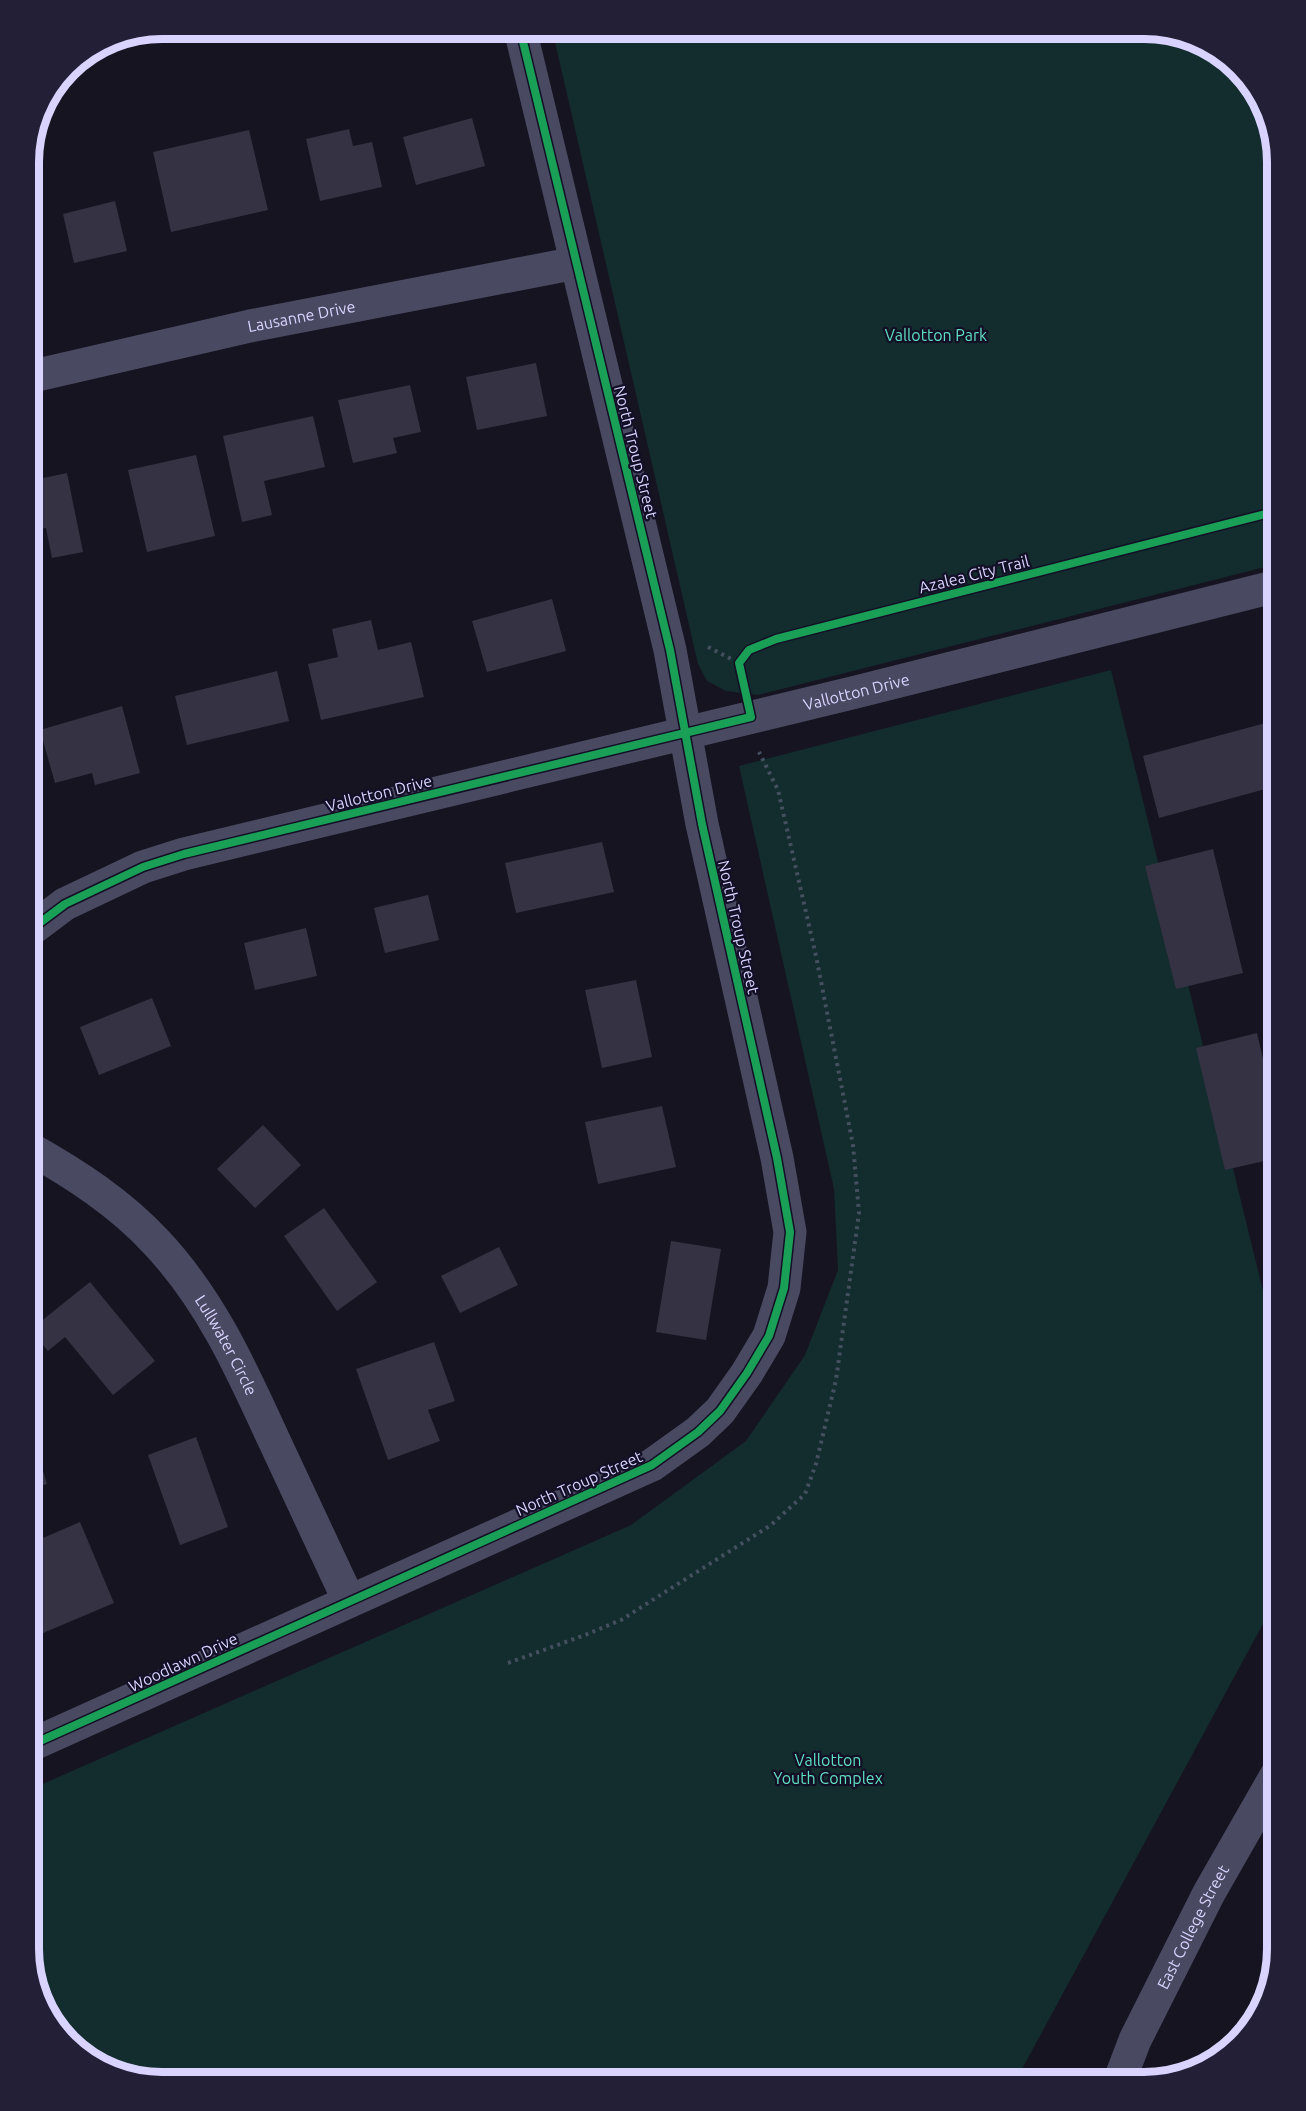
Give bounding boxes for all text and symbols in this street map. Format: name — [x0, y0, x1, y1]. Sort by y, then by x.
street label: Lausanne Drive — [246, 297, 357, 335]
park label: Vallotton Park — [885, 326, 987, 344]
street label: North Troup Street — [611, 384, 661, 521]
street label: Azalea City Trail — [917, 552, 1031, 596]
street label: Vallotton Drive — [802, 670, 911, 713]
street label: Vallotton Drive — [324, 771, 434, 815]
street label: North Troup Street — [715, 858, 763, 996]
street label: Lullwater Circle — [192, 1292, 261, 1398]
street label: North Troup Street — [513, 1447, 646, 1519]
street label: Woodlawn Drive — [126, 1629, 240, 1695]
park label: Vallotton Youth Complex — [773, 1751, 883, 1787]
street label: East College Street — [1153, 1861, 1233, 1992]

